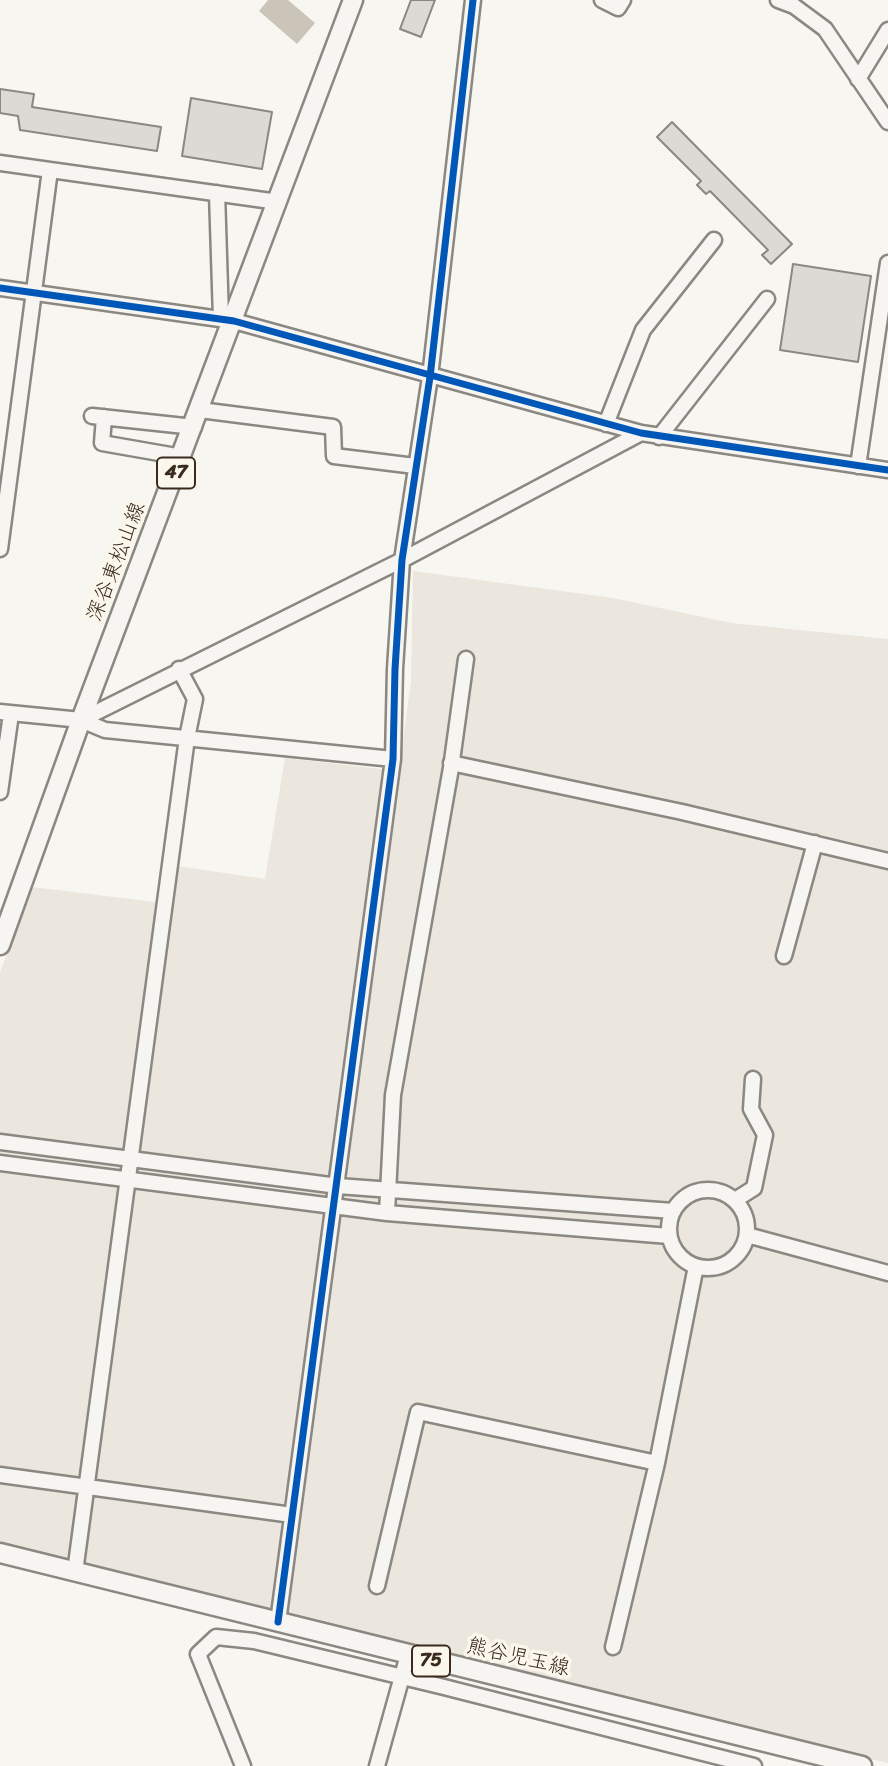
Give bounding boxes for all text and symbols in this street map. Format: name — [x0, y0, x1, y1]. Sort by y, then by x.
road number: 47 — [157, 458, 195, 488]
street label: 深谷東松山線 — [83, 499, 151, 625]
street label: 熊谷児玉線 — [464, 1634, 572, 1682]
road number: 75 — [412, 1646, 450, 1676]

